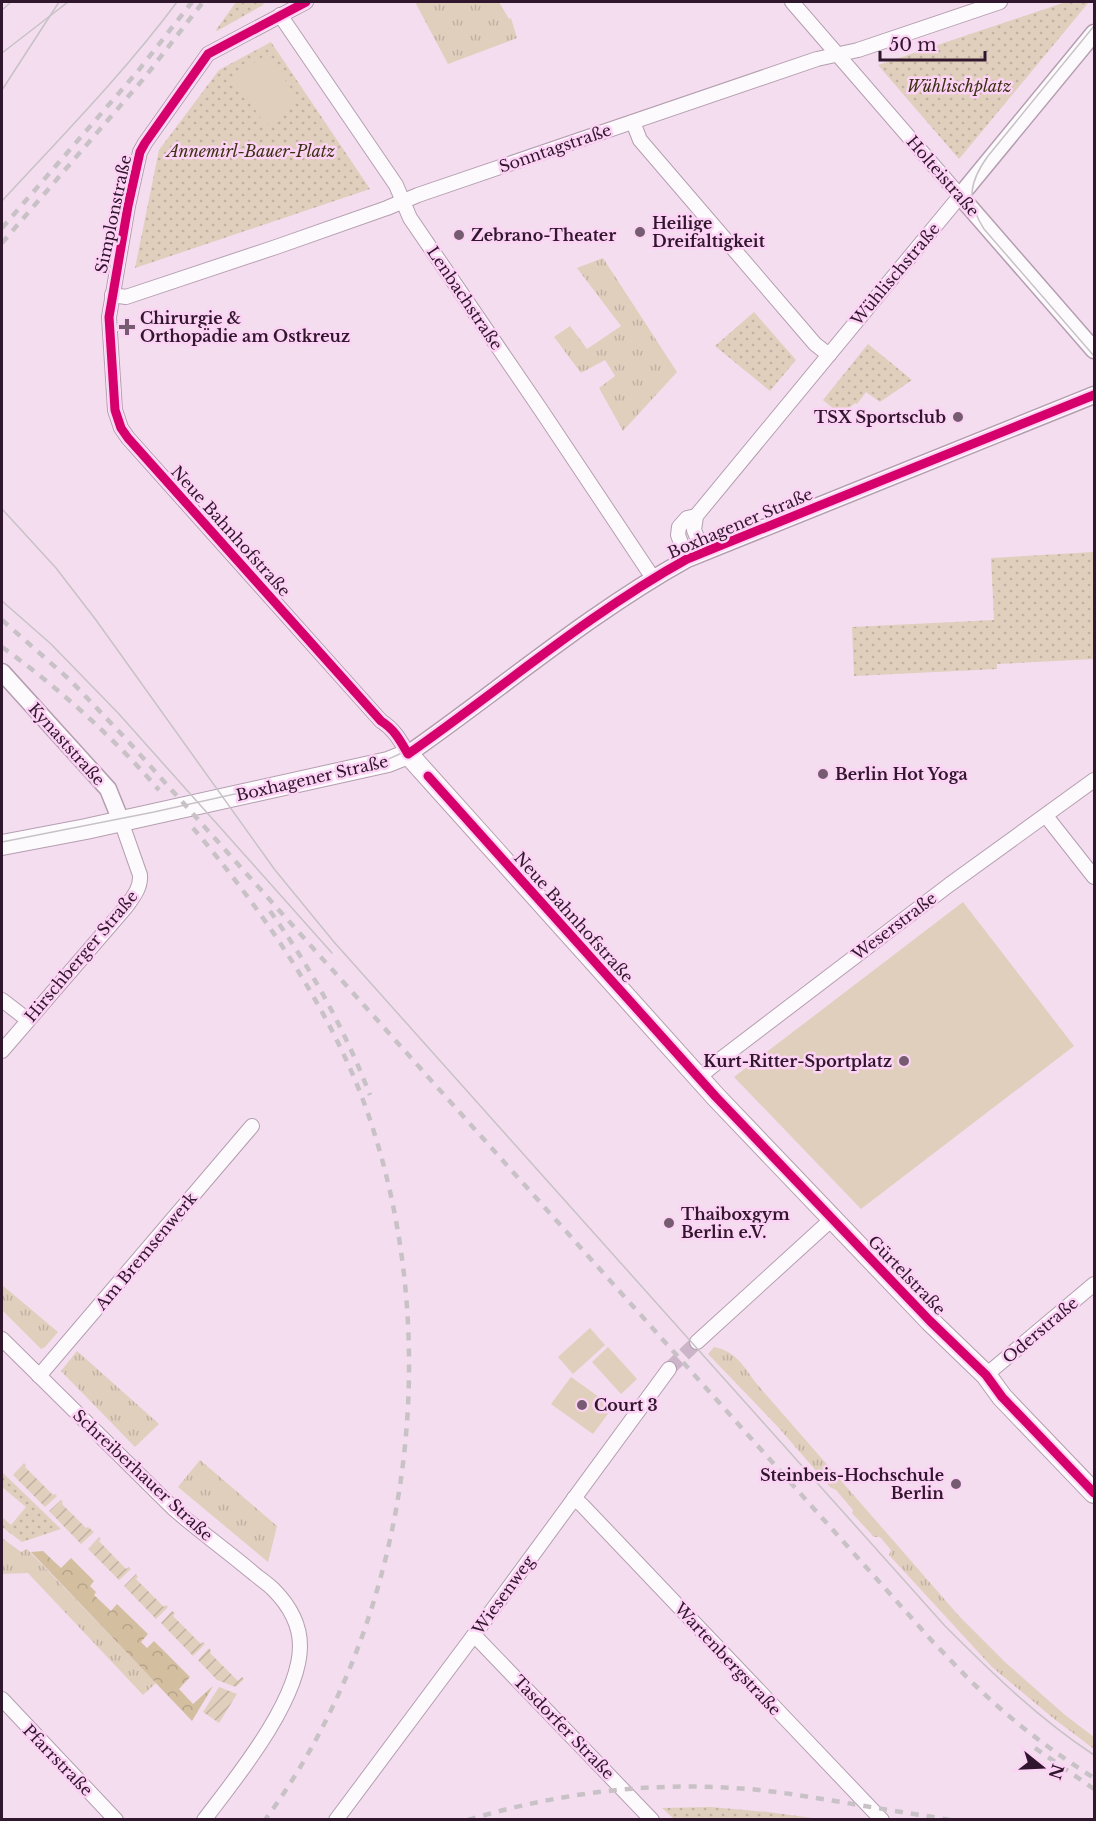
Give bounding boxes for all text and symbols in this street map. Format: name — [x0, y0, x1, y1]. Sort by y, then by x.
scale bar — [880, 24, 985, 62]
text: 50 m — [889, 34, 937, 56]
park label: Wühlischplatz — [907, 76, 1011, 96]
street label: Sonntagstraße — [496, 119, 614, 177]
street label: Holteistraße — [902, 131, 984, 221]
park label: Annemirl-Bauer-Platz — [165, 141, 335, 161]
street label: Simplonstraße — [91, 153, 135, 275]
place label: Heilige Dreifaltigkeit — [652, 213, 766, 251]
street label: Wühlischstraße — [846, 219, 944, 330]
place label: Zebrano-Theater — [471, 225, 616, 245]
marker: Heilige Dreifaltigkeit — [633, 225, 647, 239]
marker: Zebrano-Theater — [452, 228, 466, 242]
street label: Lenbachstraße — [423, 242, 507, 354]
place label: Chirurgie & Orthopädie am Ostkreuz — [140, 308, 350, 346]
marker: Chirurgie & Orthopädie am Ostkreuz — [118, 318, 136, 336]
place label: TSX Sportsclub — [814, 407, 946, 427]
marker: TSX Sportsclub — [951, 410, 965, 424]
street label: Neue Bahnhofstraße — [167, 462, 295, 600]
street label: Boxhagener Straße — [665, 483, 815, 563]
street label: Kynaststraße — [25, 698, 109, 790]
street label: Boxhagener Straße — [234, 751, 390, 805]
place label: Berlin Hot Yoga — [835, 764, 968, 784]
marker: Berlin Hot Yoga — [816, 767, 830, 781]
street label: Neue Bahnhofstraße — [510, 848, 638, 986]
street label: Hirschberger Straße — [20, 886, 142, 1026]
street label: Weserstraße — [847, 888, 940, 965]
place label: Kurt-Ritter-Sportplatz — [703, 1051, 892, 1071]
marker: Kurt-Ritter-Sportplatz — [897, 1054, 911, 1068]
street label: Am Bremsenwerk — [90, 1188, 201, 1315]
place label: Thaiboxgym Berlin e.V. — [681, 1204, 790, 1242]
marker: Thaiboxgym Berlin e.V. — [662, 1216, 676, 1230]
street label: Gürtelstraße — [864, 1231, 950, 1319]
street label: Oderstraße — [998, 1293, 1082, 1367]
place label: Court 3 — [594, 1395, 658, 1415]
marker: Court 3 — [575, 1398, 589, 1412]
street label: Schreiberhauer Straße — [69, 1405, 217, 1545]
place label: Steinbeis-Hochschule Berlin — [760, 1465, 944, 1503]
marker: Steinbeis-Hochschule Berlin — [949, 1477, 963, 1491]
street label: Wiesenweg — [467, 1551, 539, 1639]
street label: Wartenbergstraße — [670, 1598, 785, 1720]
street label: Tasdorfer Straße — [509, 1671, 619, 1783]
street label: Pfarrstraße — [19, 1720, 97, 1800]
north arrow — [1012, 1737, 1072, 1797]
text: N — [1044, 1761, 1068, 1782]

